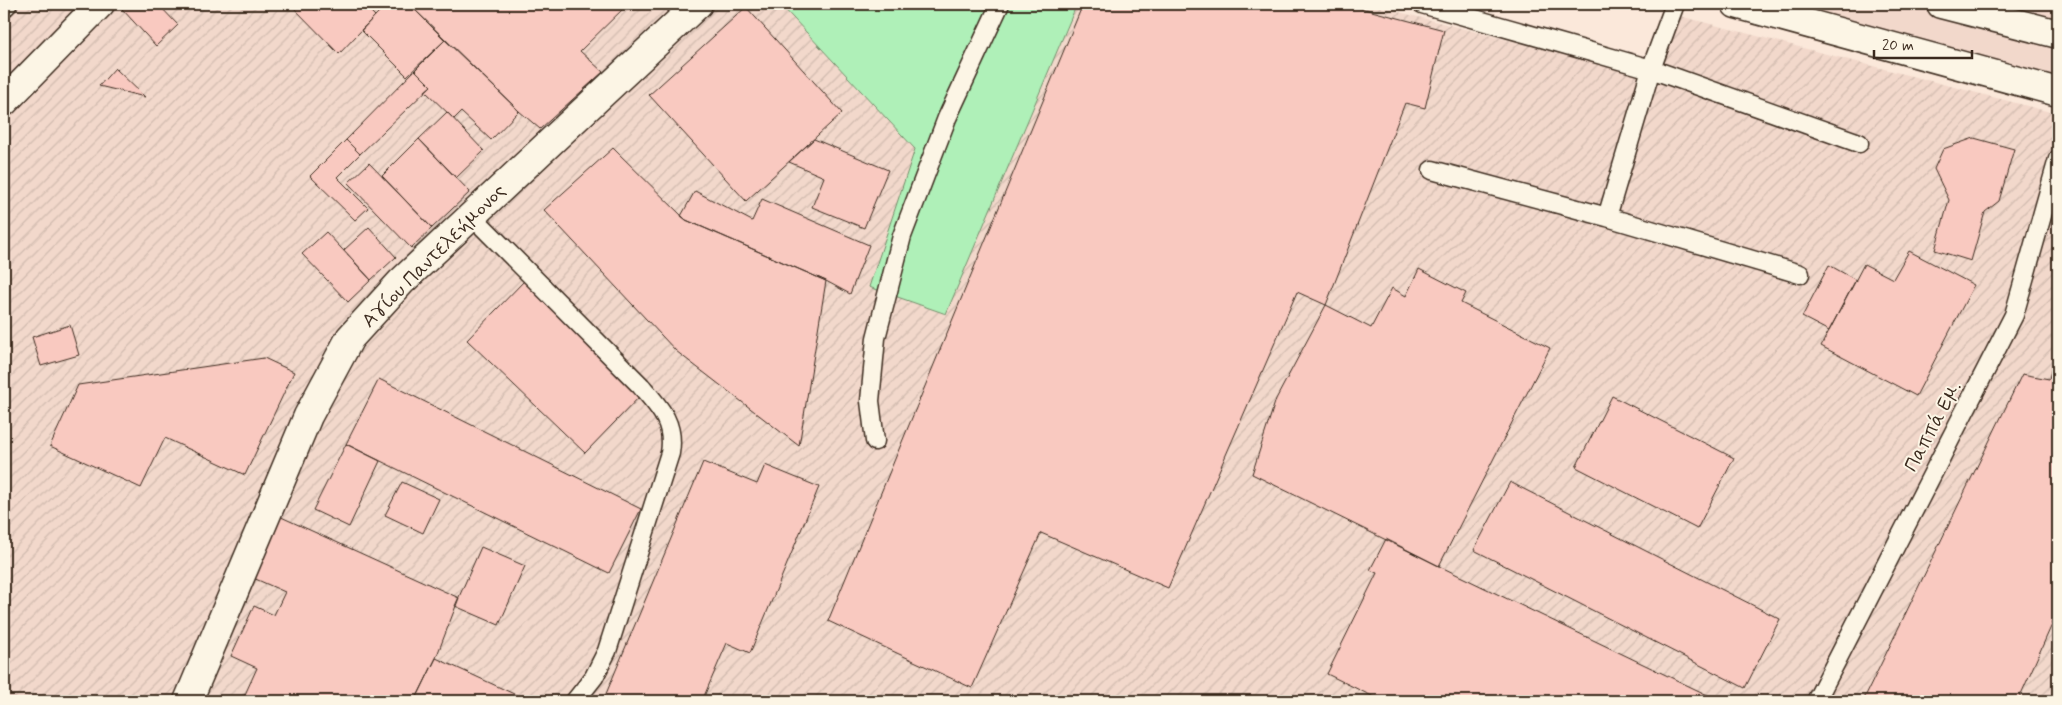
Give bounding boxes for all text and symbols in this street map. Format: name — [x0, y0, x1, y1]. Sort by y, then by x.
scale bar — [1874, 28, 1972, 60]
text: 20 m — [1882, 36, 1914, 56]
street label: Αγίου Παντελεήμονος — [356, 178, 512, 334]
street label: Παππά Εμ. — [1898, 377, 1968, 477]

